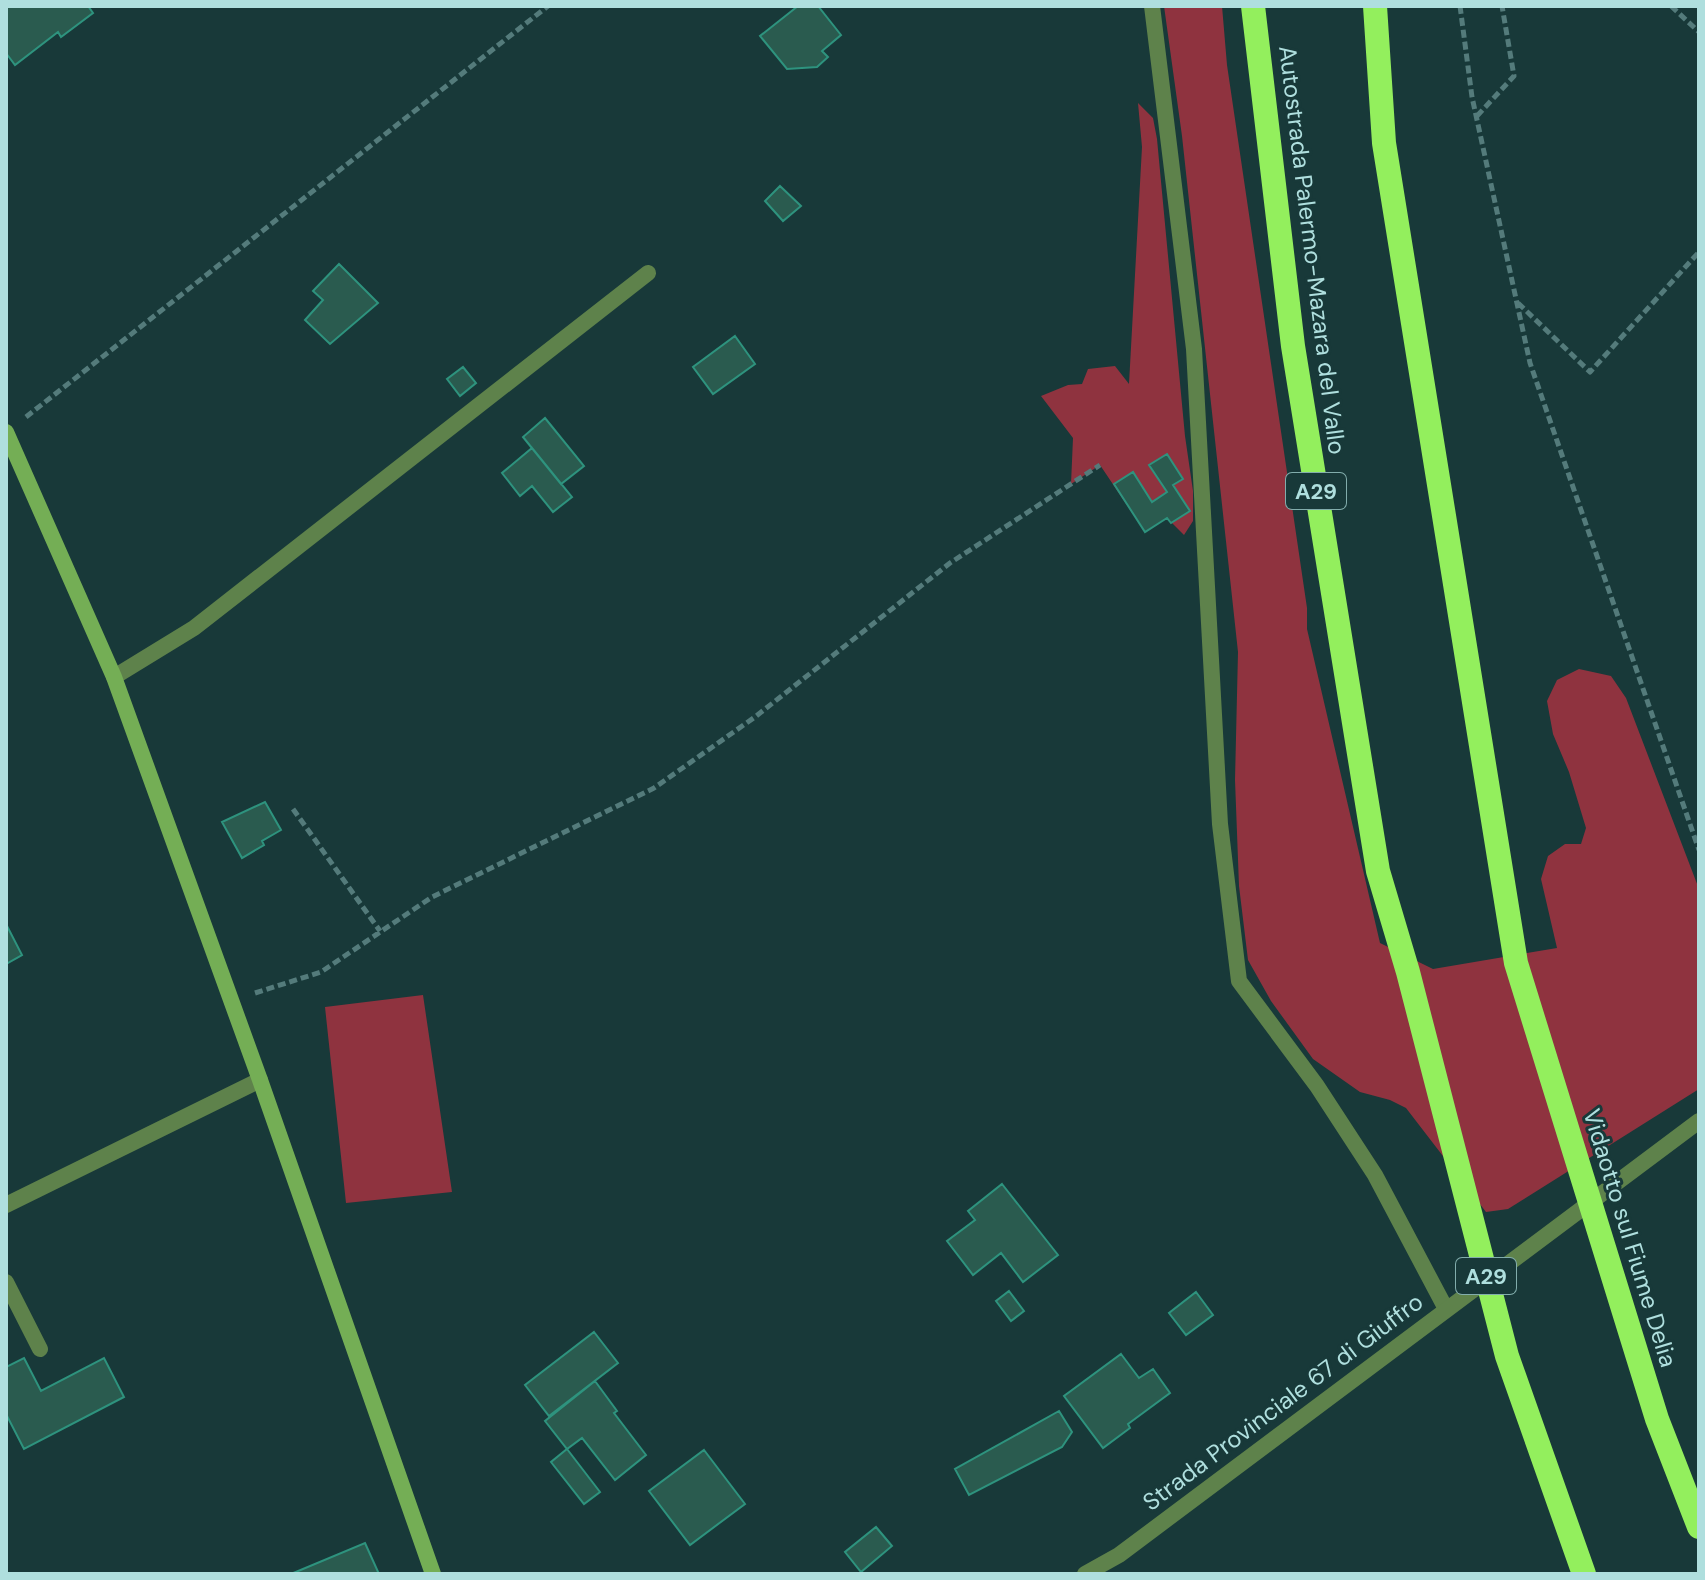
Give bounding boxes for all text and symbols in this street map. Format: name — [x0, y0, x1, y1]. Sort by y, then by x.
street label: Autostrada Palermo-Mazara del Vallo — [1272, 44, 1353, 456]
road number: A29 — [1286, 473, 1346, 509]
street label: Vidaotto sul Fiume Delia — [1576, 1105, 1685, 1371]
road number: A29 — [1456, 1258, 1516, 1294]
street label: Strada Provinciale 67 di Giuffro — [1136, 1286, 1429, 1517]

